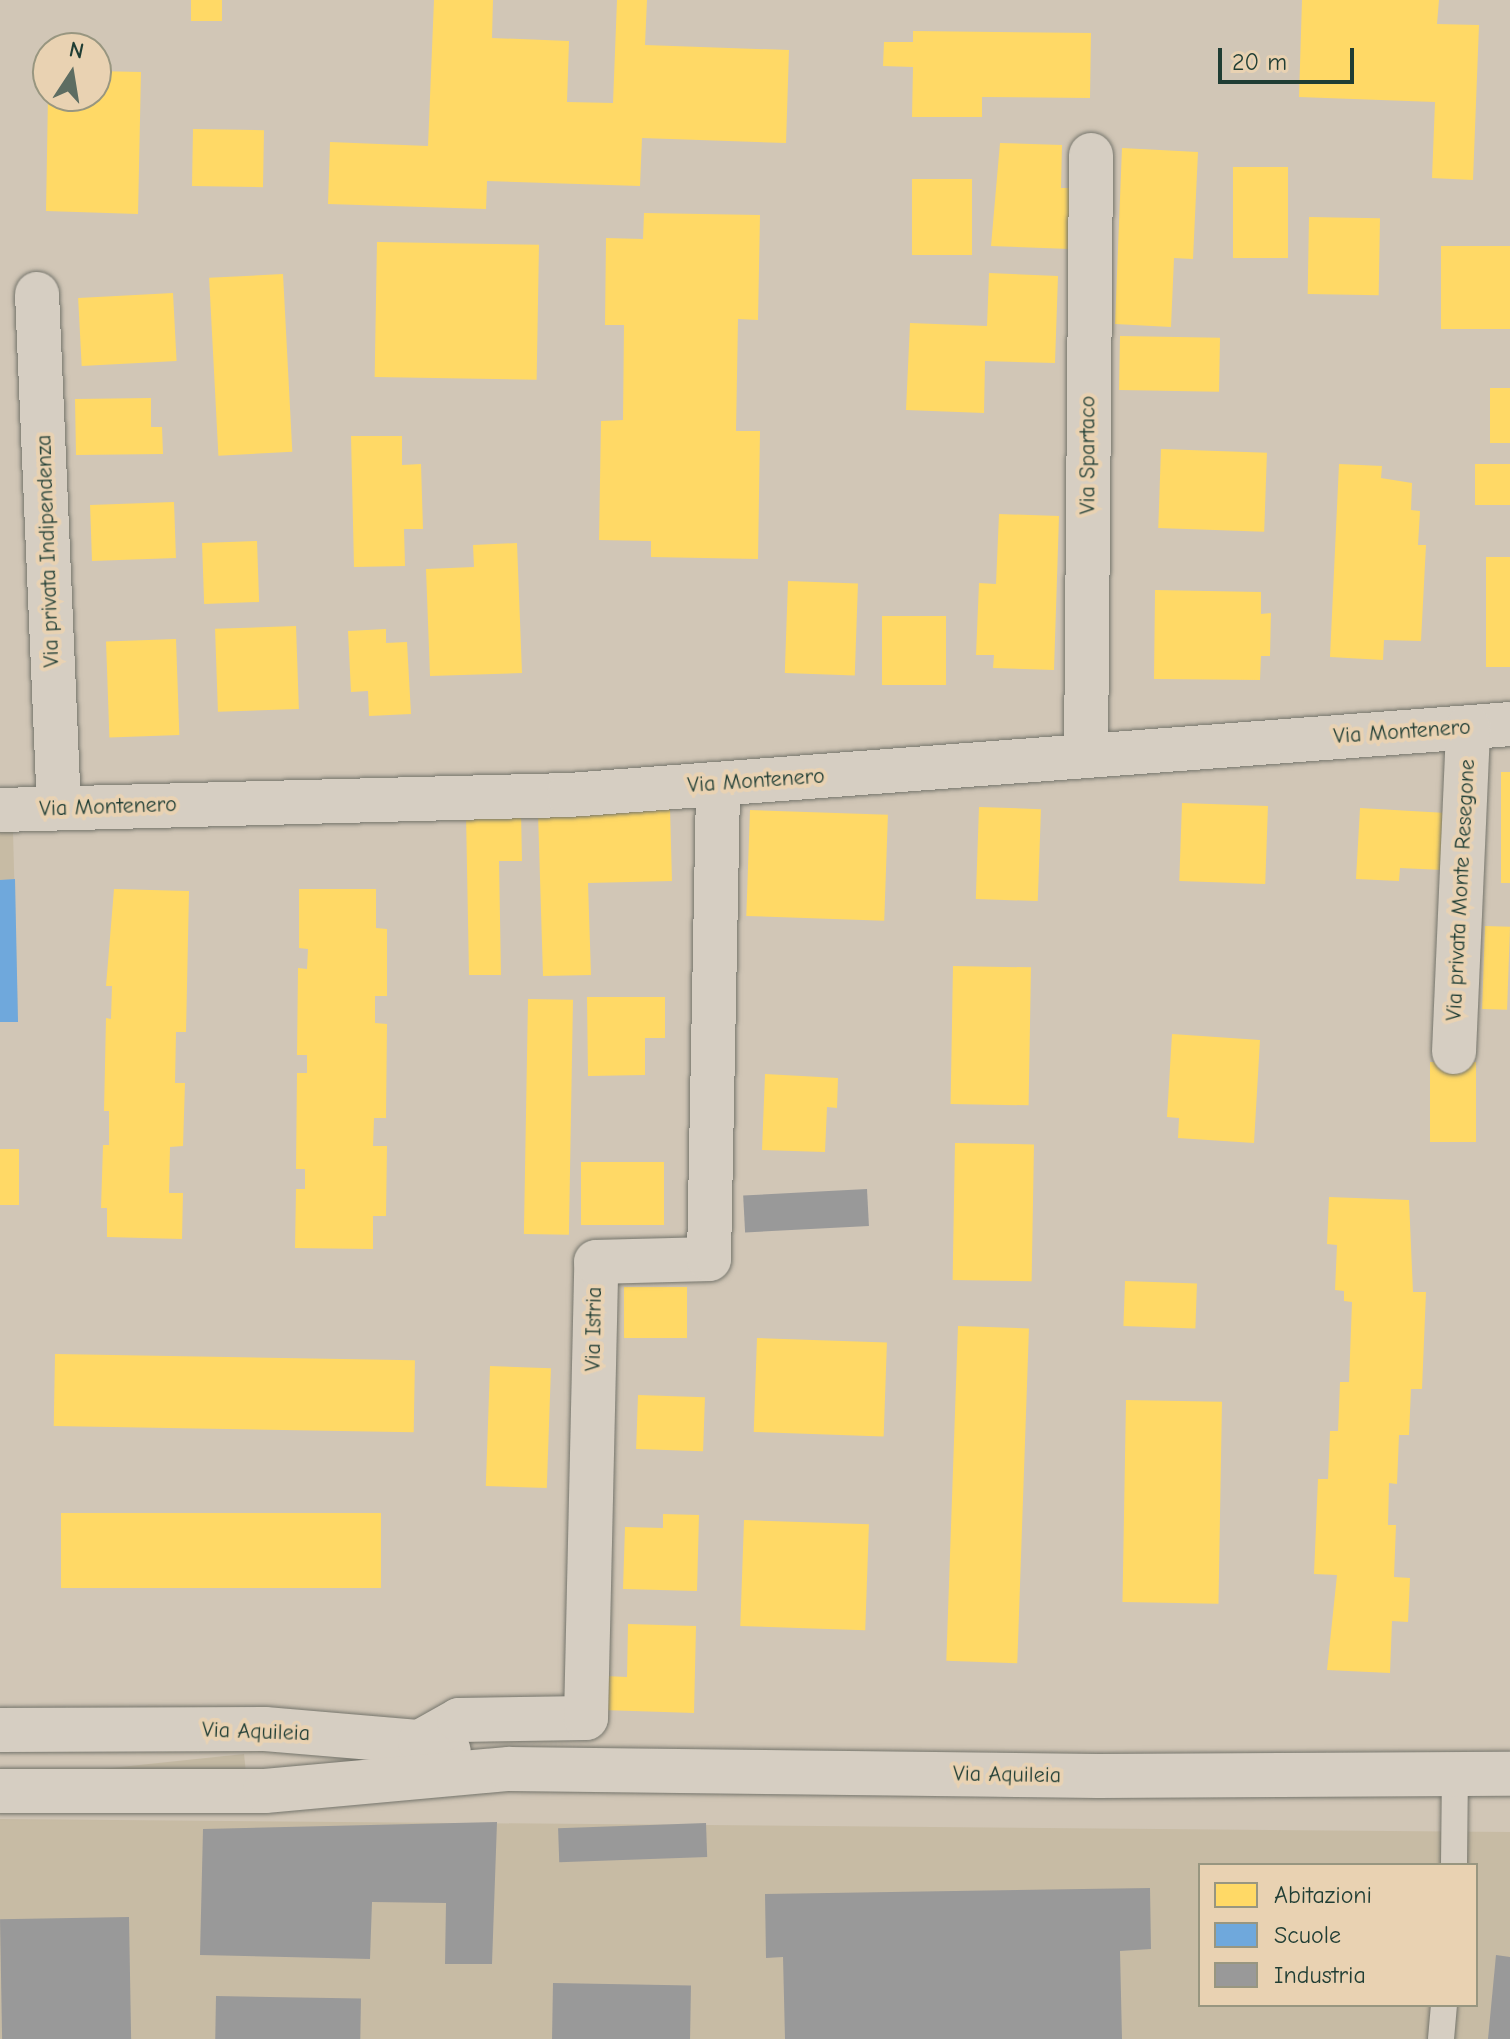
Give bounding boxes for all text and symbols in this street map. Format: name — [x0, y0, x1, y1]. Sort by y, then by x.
north arrow — [32, 32, 112, 112]
scale bar — [1222, 32, 1358, 82]
text: N — [67, 36, 86, 65]
text: 20 m — [1232, 48, 1287, 76]
street label: Via Spartaco — [1075, 396, 1101, 514]
street label: Via privata Indipendenza — [31, 434, 65, 668]
street label: Via Montenero — [1332, 714, 1472, 750]
street label: Via privata Monte Resegone — [1441, 758, 1481, 1022]
street label: Via Montenero — [686, 763, 826, 799]
street label: Via Montenero — [39, 791, 177, 823]
street label: Via Istria — [580, 1286, 608, 1372]
street label: Via Aquileia — [202, 1717, 310, 1747]
street label: Via Aquileia — [953, 1761, 1061, 1789]
legend — [1198, 1863, 1478, 2007]
text: Abitazioni — [1274, 1881, 1372, 1909]
text: Scuole — [1274, 1921, 1341, 1949]
text: Industria — [1274, 1961, 1366, 1989]

